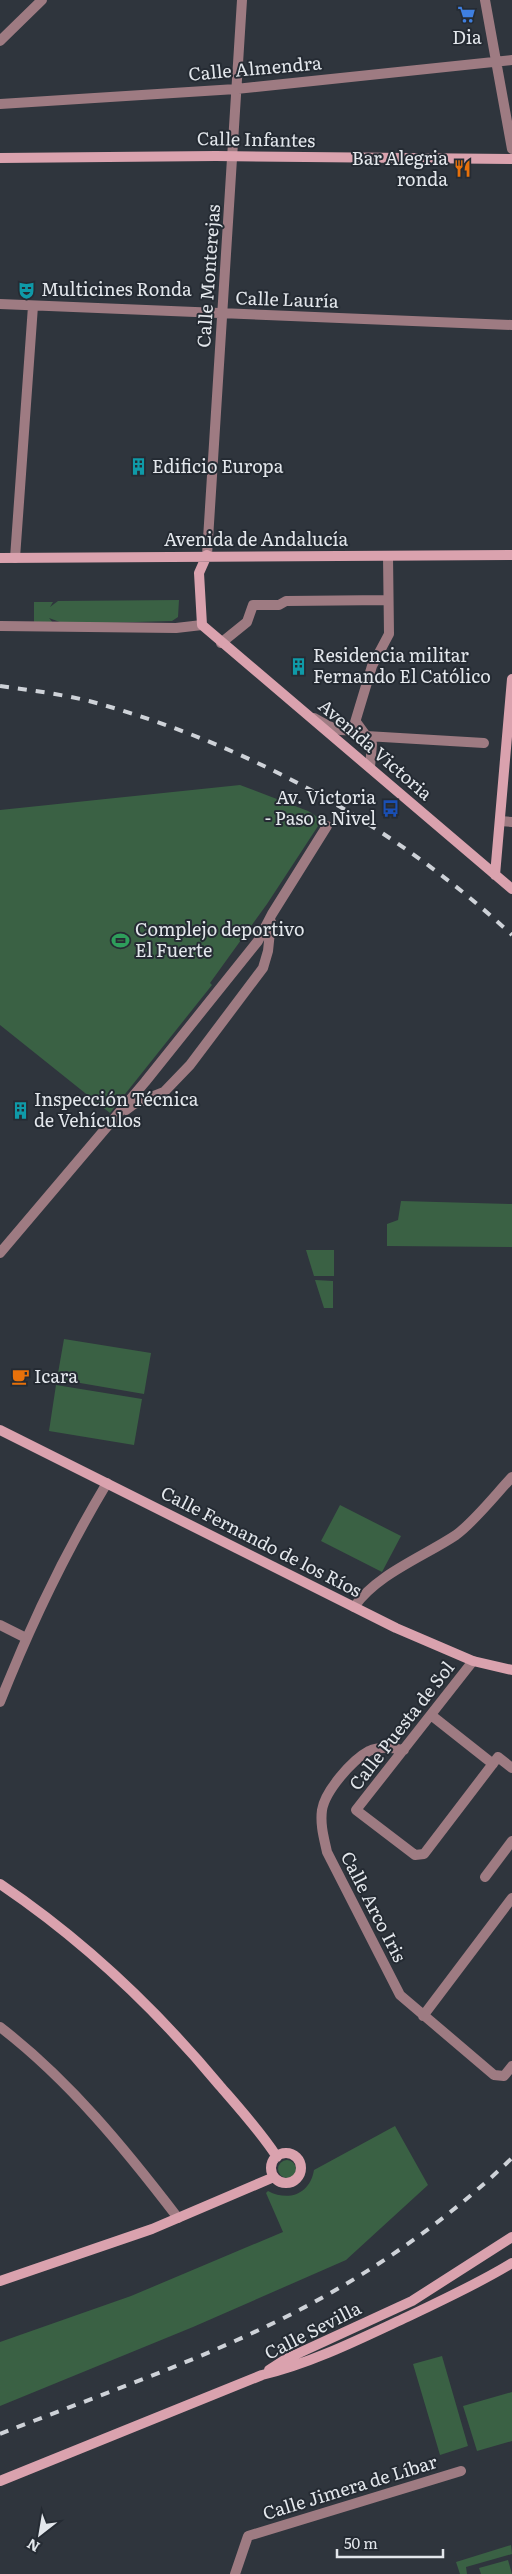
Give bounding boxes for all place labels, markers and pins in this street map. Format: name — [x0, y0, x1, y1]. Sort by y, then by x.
supermarket icon: Dia — [457, 5, 477, 25]
place label: Dia — [452, 23, 482, 50]
place label: Bar Alegria ronda — [352, 144, 448, 192]
restaurant icon: Bar Alegria ronda — [452, 159, 472, 179]
place label: Multicines Ronda — [41, 275, 192, 302]
theatre icon: Multicines Ronda — [17, 280, 37, 300]
place label: Edificio Europa — [152, 452, 284, 479]
building icon: Edificio Europa — [128, 457, 148, 477]
place label: Residencia militar Fernando El Católico — [313, 641, 491, 689]
building icon: Residencia militar Fernando El Católico — [289, 656, 309, 676]
place label: Av. Victoria - Paso a Nivel — [265, 783, 376, 831]
bus stop icon: Av. Victoria - Paso a Nivel — [380, 798, 400, 818]
place label: Complejo deportivo El Fuerte — [135, 915, 304, 963]
sports icon: Complejo deportivo El Fuerte — [111, 930, 131, 950]
place label: Inspección Técnica de Vehículos — [34, 1085, 199, 1133]
building icon: Inspección Técnica de Vehículos — [10, 1100, 30, 1120]
place label: Icara — [34, 1362, 78, 1389]
cafe icon: Icara — [10, 1367, 30, 1387]

